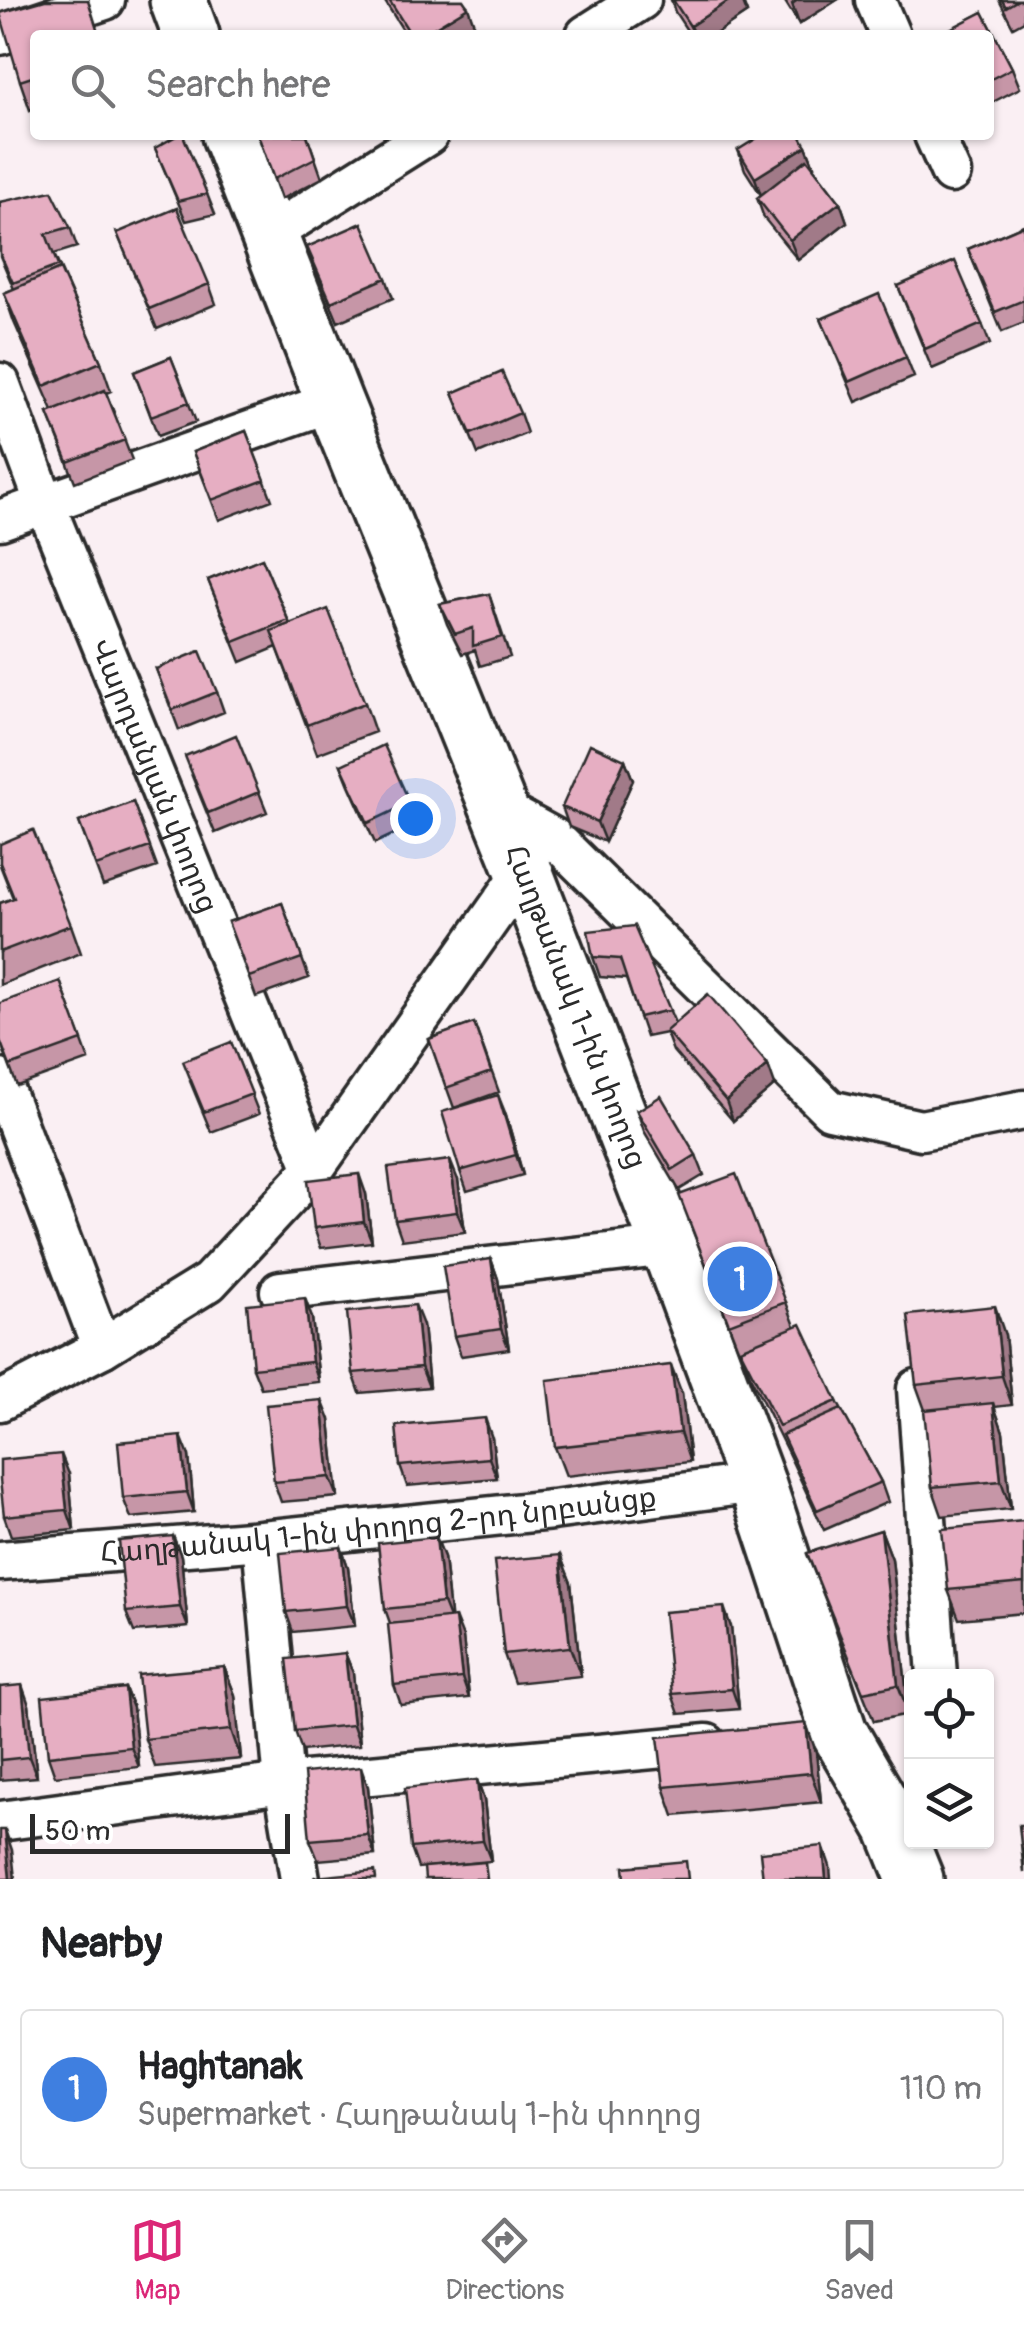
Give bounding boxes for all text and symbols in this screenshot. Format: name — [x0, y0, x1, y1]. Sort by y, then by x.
search box — [30, 30, 994, 140]
icon: search — [65, 58, 120, 113]
text: Search here — [145, 61, 331, 109]
street label: Վարդանյան փողոց — [82, 633, 226, 918]
your location — [390, 793, 441, 844]
street label: Հաղթանակ 1-ին փողոց — [496, 840, 655, 1174]
pin: 1 — [708, 1242, 772, 1316]
street label: Հաղթանակ 1-ին փողոց 2-րդ նրբանցք — [99, 1478, 659, 1572]
map controls — [904, 1669, 994, 1849]
button: locate — [904, 1669, 994, 1759]
button: layers — [904, 1759, 994, 1849]
scale bar — [30, 1809, 290, 1854]
text: 50 m — [45, 1814, 110, 1849]
text: Nearby — [40, 1918, 162, 1970]
text: Haghtanak — [137, 2043, 303, 2091]
text: 1 — [68, 2069, 81, 2109]
text: 110 m — [900, 2069, 982, 2109]
text: Supermarket · Հաղթանակ 1-ին փողոց — [137, 2095, 702, 2135]
tab: Map — [130, 2213, 185, 2308]
tab: Directions — [445, 2213, 564, 2308]
tab: Saved — [824, 2213, 894, 2308]

